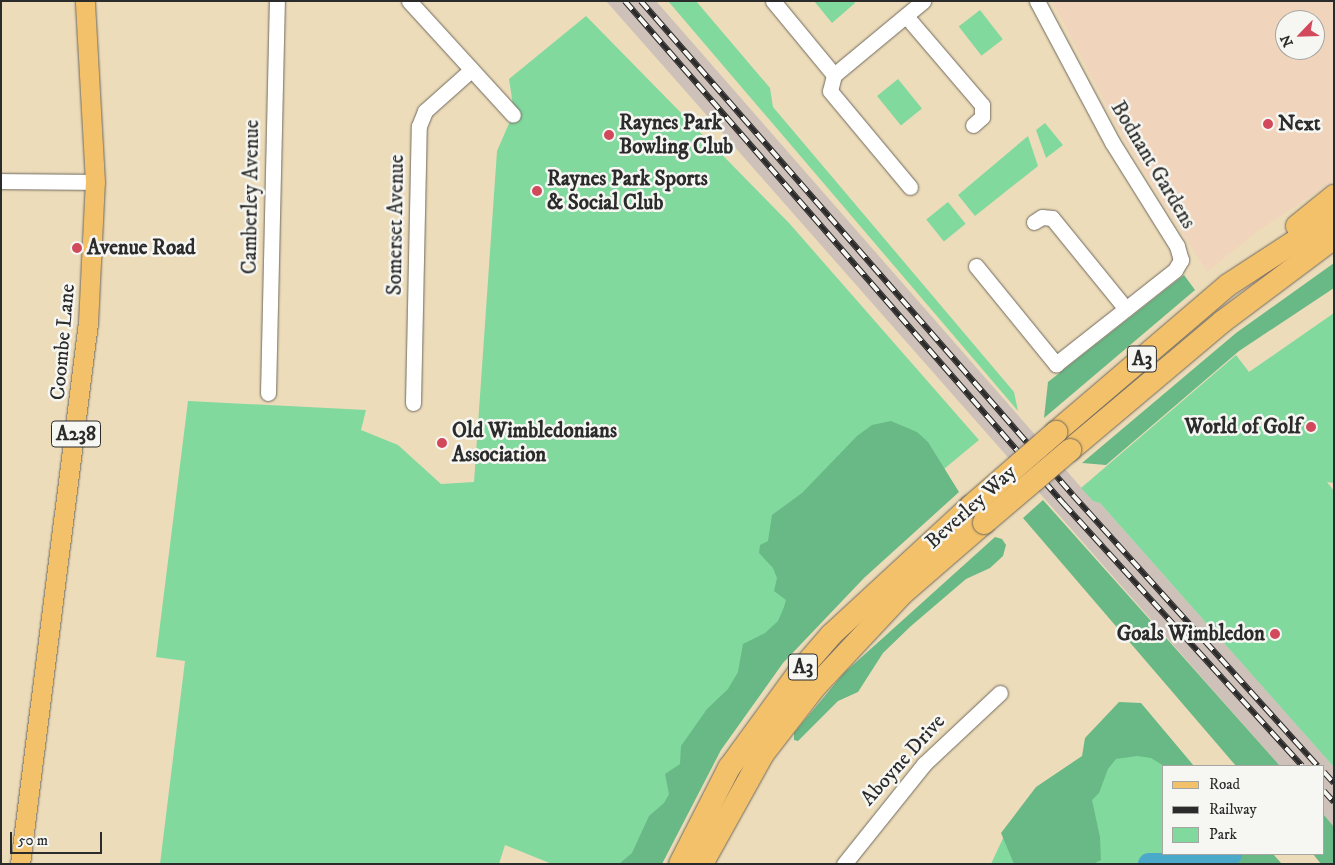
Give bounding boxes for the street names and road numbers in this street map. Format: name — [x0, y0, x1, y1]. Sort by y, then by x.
street label: Bodnant Gardens — [1105, 97, 1201, 233]
street label: Camberley Avenue — [237, 119, 265, 275]
street label: Somerset Avenue — [382, 154, 410, 296]
street label: Coombe Lane — [45, 283, 81, 401]
road number: A3 — [1126, 342, 1158, 376]
road number: A238 — [50, 416, 102, 452]
street label: Beverley Way — [920, 460, 1022, 554]
road number: A3 — [787, 650, 819, 684]
street label: Aboyne Drive — [855, 709, 951, 811]

